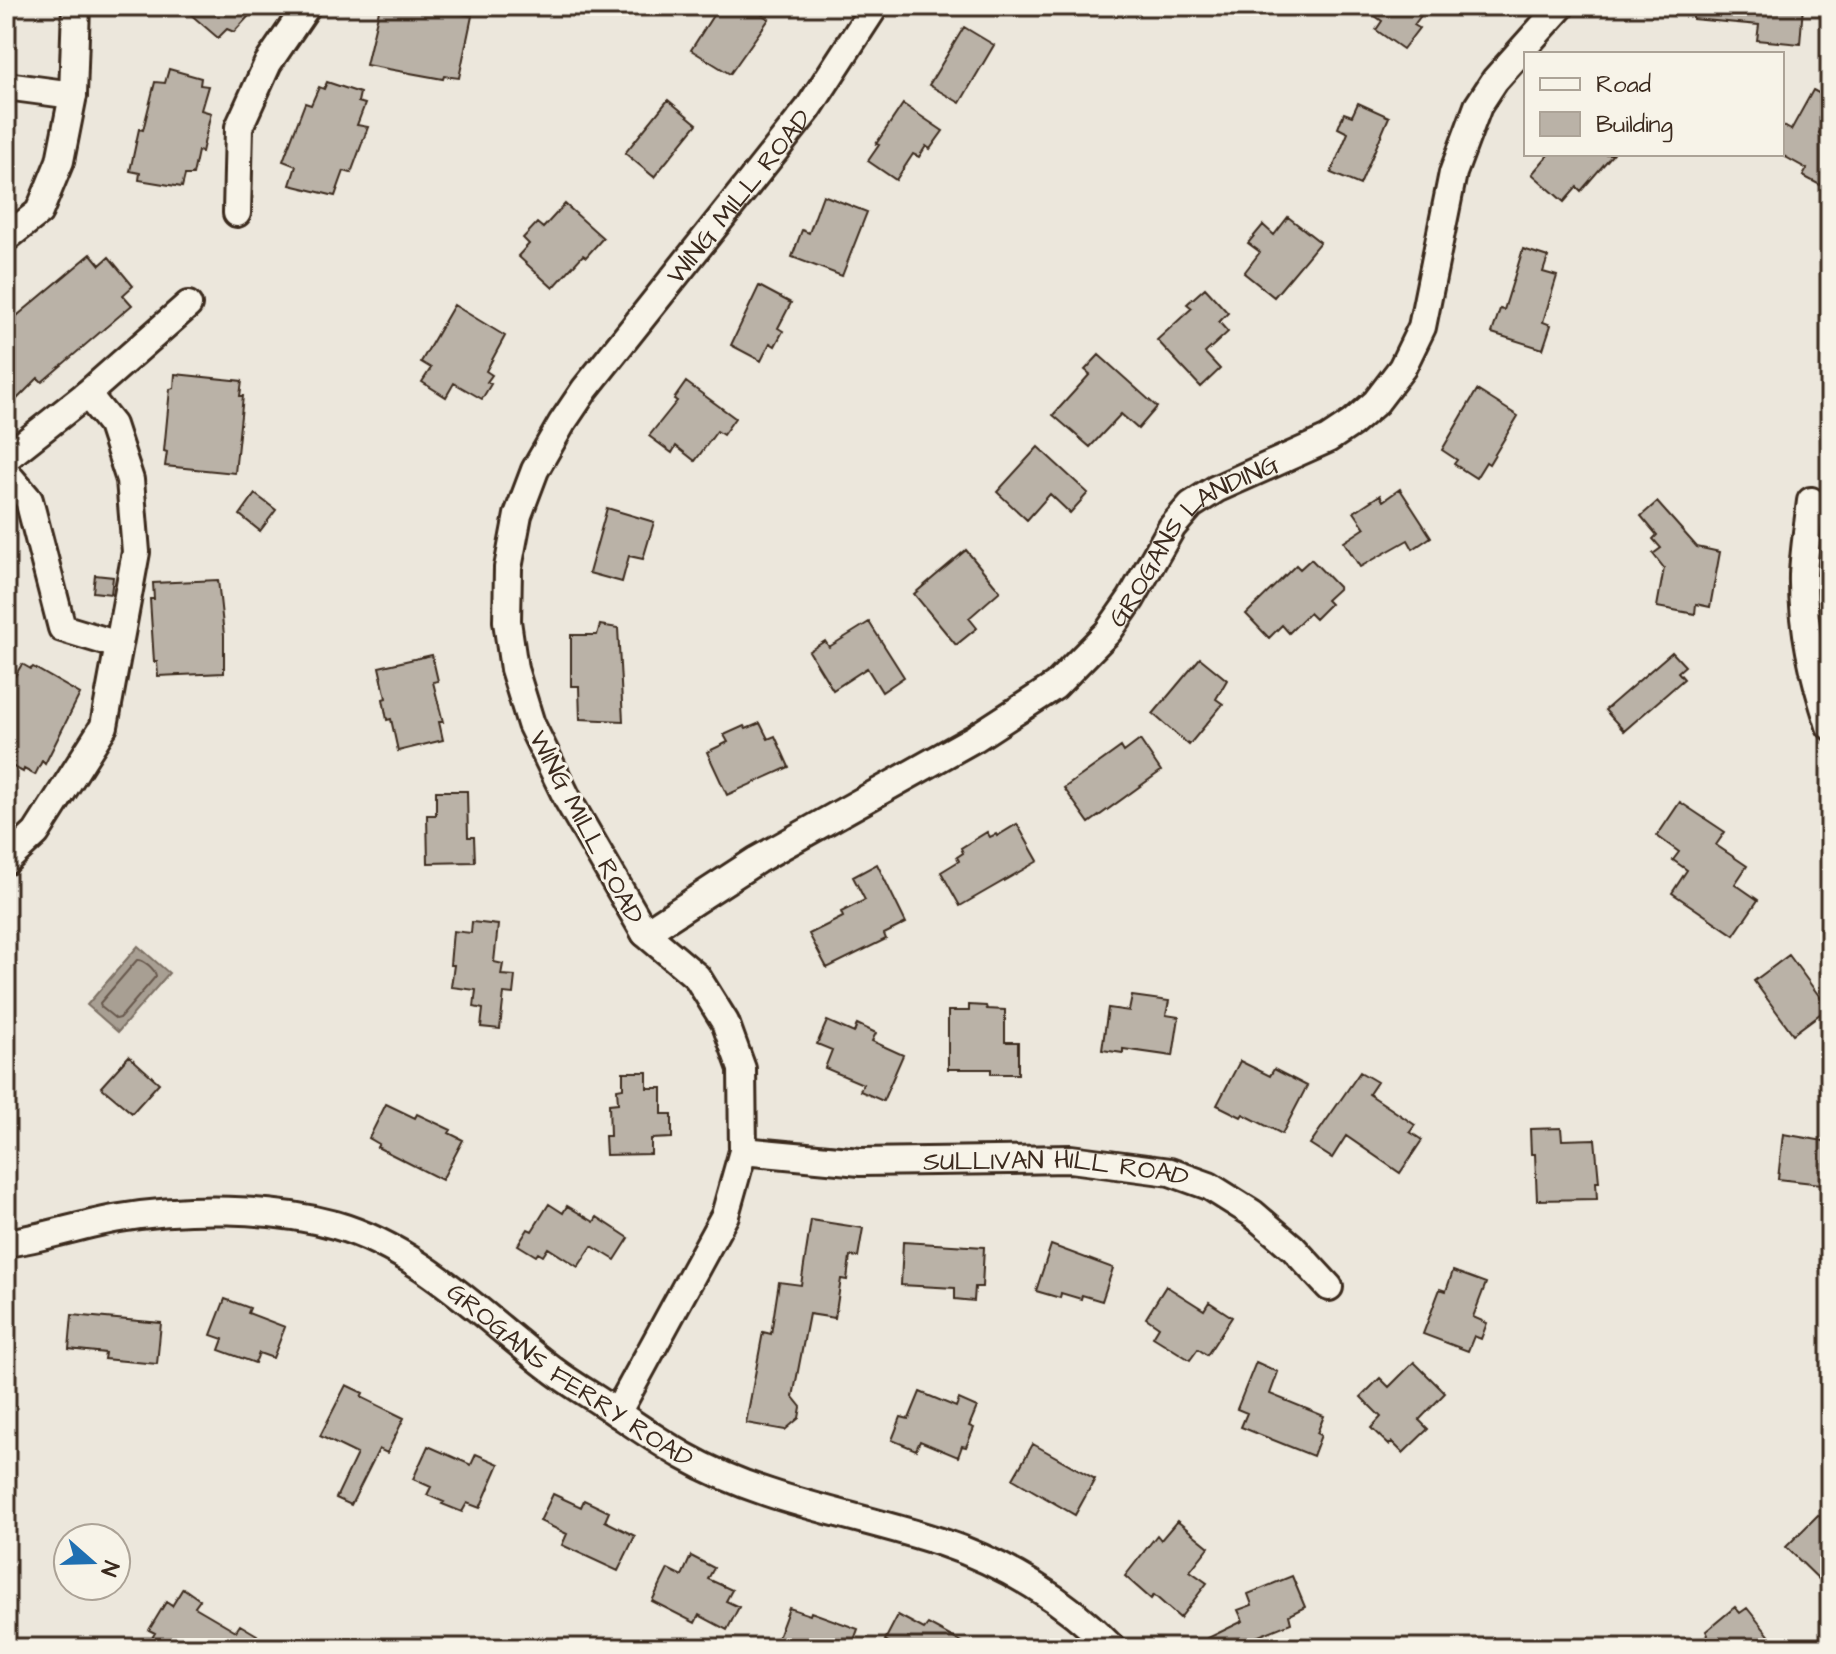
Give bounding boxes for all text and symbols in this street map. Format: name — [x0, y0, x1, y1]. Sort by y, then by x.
legend — [1524, 52, 1784, 156]
text: Road — [1596, 68, 1651, 102]
street label: WING MILL ROAD — [658, 102, 820, 292]
text: Building — [1596, 108, 1673, 143]
street label: GROGANS LANDING — [1100, 446, 1285, 634]
street label: WING MILL ROAD — [520, 724, 652, 931]
street label: SULLIVAN HILL ROAD — [923, 1142, 1194, 1196]
street label: GROGANS FERRY ROAD — [439, 1274, 700, 1477]
north arrow — [52, 1522, 132, 1602]
text: N — [92, 1557, 126, 1580]

